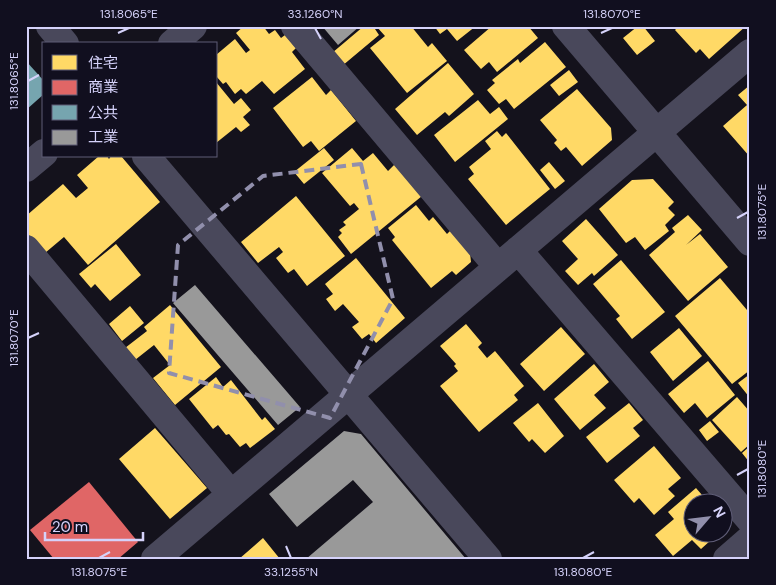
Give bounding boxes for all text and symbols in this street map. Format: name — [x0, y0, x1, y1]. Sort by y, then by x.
text: 131.8065°E — [100, 6, 158, 22]
text: 33.1260°N — [287, 6, 343, 22]
text: 131.8070°E — [583, 6, 641, 22]
legend — [42, 42, 218, 158]
text: 131.8065°E — [6, 52, 22, 110]
text: 住宅 — [88, 53, 118, 73]
text: 商業 — [88, 77, 118, 97]
text: 公共 — [88, 103, 118, 123]
text: 工業 — [88, 127, 118, 147]
text: 131.8075°E — [754, 184, 770, 240]
text: 131.8070°E — [6, 309, 22, 367]
text: 131.8080°E — [754, 439, 770, 498]
north arrow — [684, 492, 734, 542]
text: N — [709, 503, 730, 521]
scale bar — [45, 510, 142, 542]
text: 20 m — [52, 517, 88, 537]
text: 131.8075°E — [71, 564, 127, 580]
text: 33.1255°N — [264, 564, 318, 580]
text: 131.8080°E — [554, 564, 613, 580]

